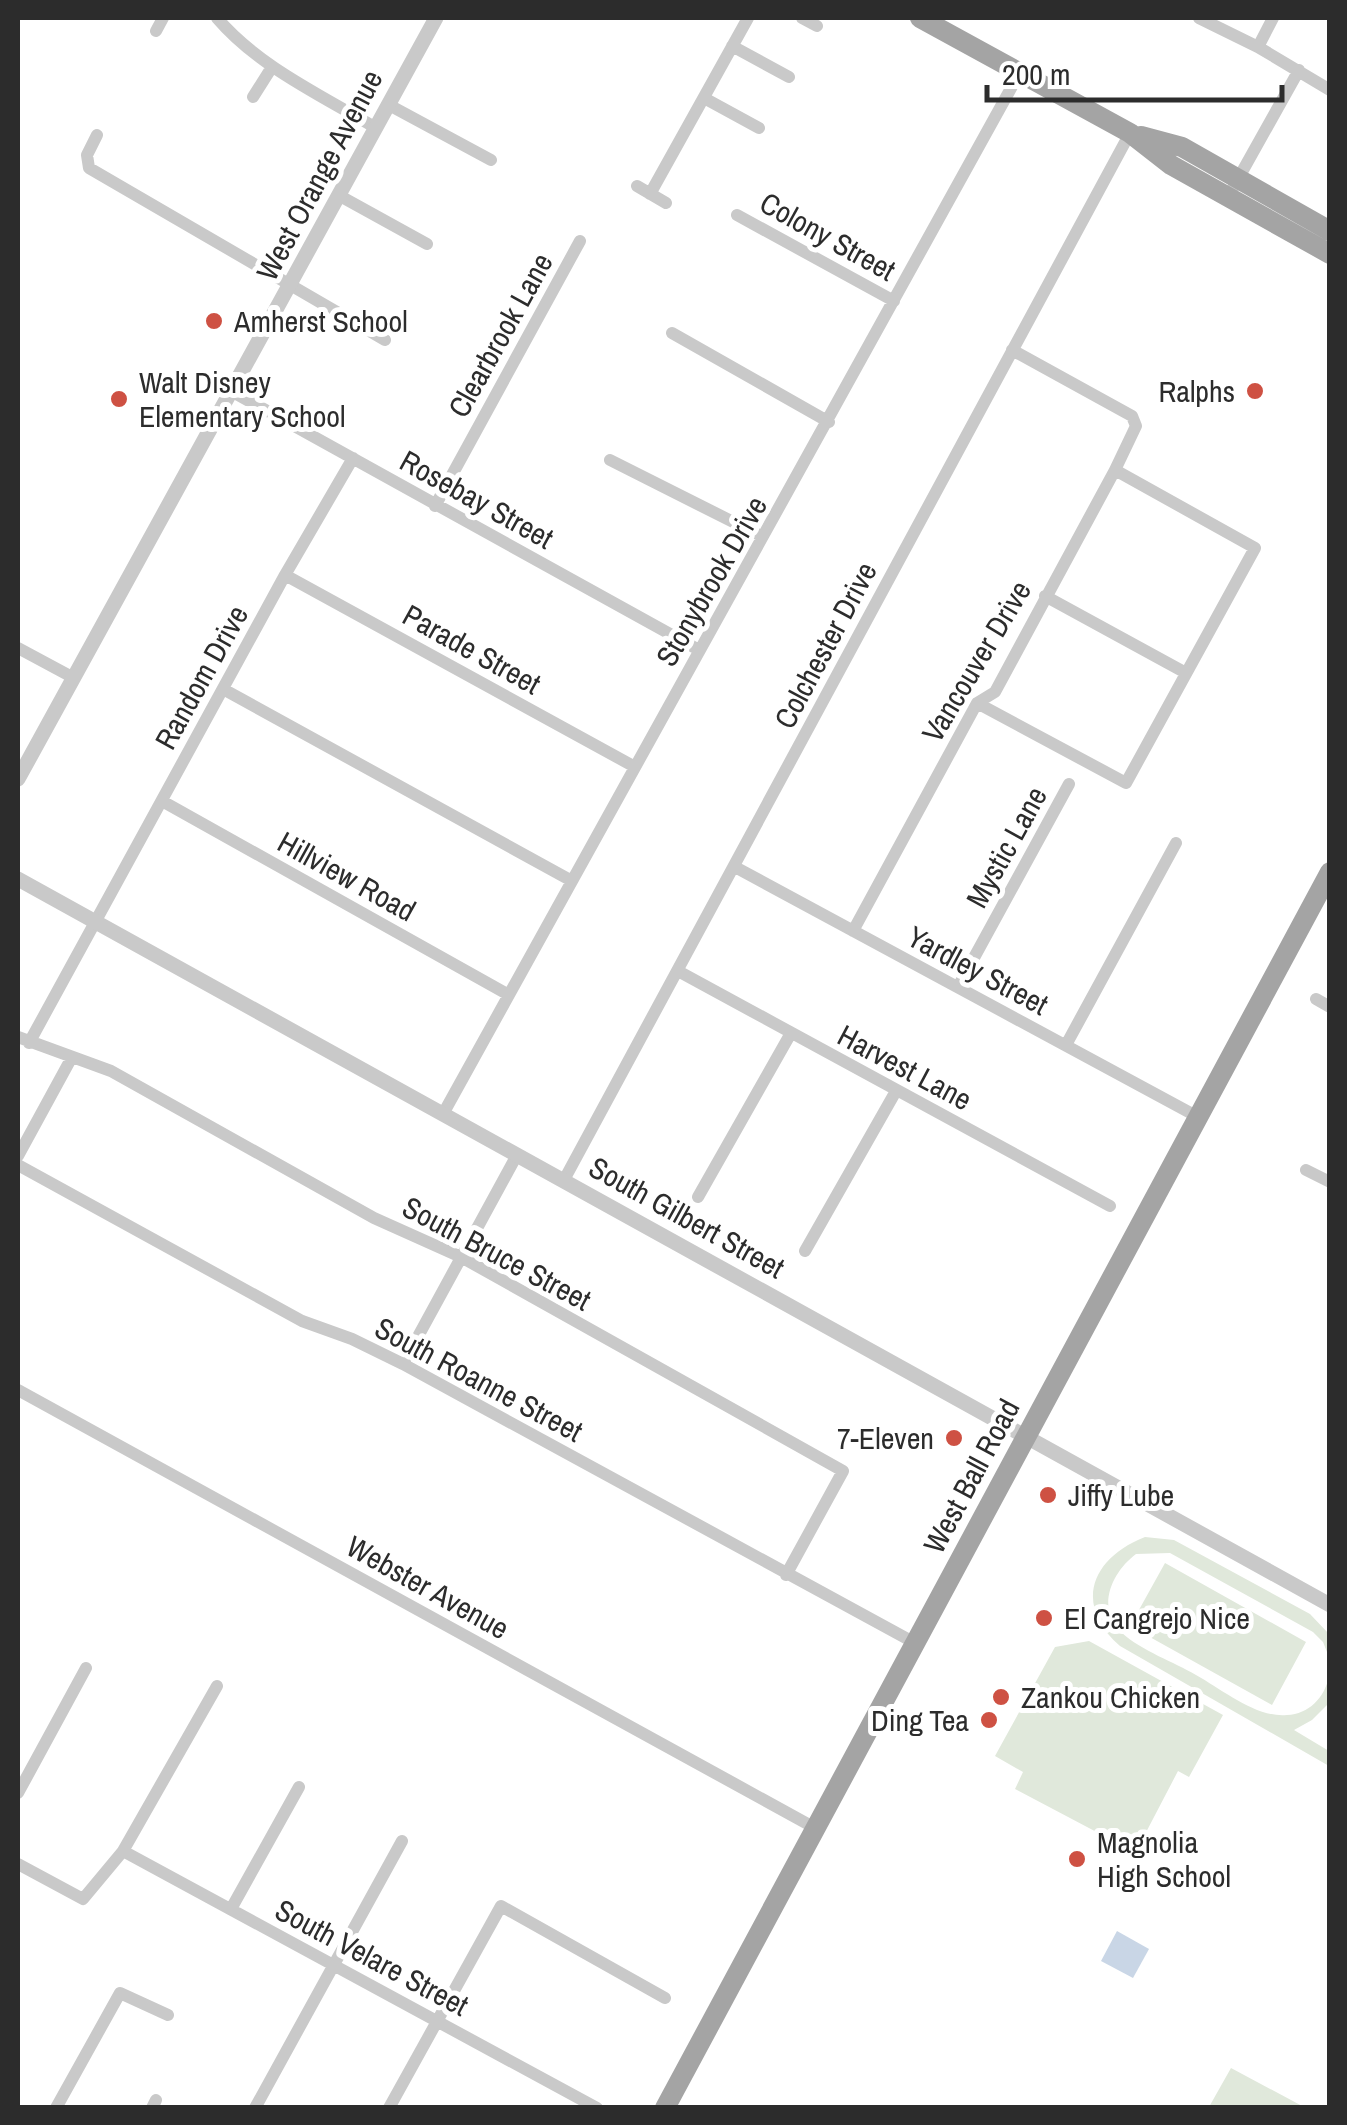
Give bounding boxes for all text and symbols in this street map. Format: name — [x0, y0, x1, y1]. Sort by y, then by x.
scale bar — [987, 40, 1282, 102]
text: 200 m — [1002, 54, 1070, 94]
street label: West Orange Avenue — [247, 63, 391, 287]
street label: Colony Street — [753, 182, 903, 290]
street label: Clearbrook Lane — [438, 246, 562, 424]
place label: Amherst School — [233, 301, 408, 341]
marker: Amherst School — [203, 310, 225, 332]
place label: Walt Disney Elementary School — [139, 362, 345, 436]
place label: Ralphs — [1158, 371, 1235, 411]
marker: Ralphs — [1244, 380, 1266, 402]
marker: Walt Disney Elementary School — [108, 388, 130, 410]
street label: Rosebay Street — [393, 440, 561, 558]
street label: Stonybrook Drive — [646, 489, 776, 673]
street label: Colchester Drive — [764, 555, 886, 735]
street label: Vancouver Drive — [912, 573, 1040, 749]
street label: Parade Street — [396, 595, 548, 703]
street label: Random Drive — [145, 598, 257, 756]
street label: Mystic Lane — [956, 779, 1056, 915]
street label: Hillview Road — [271, 822, 423, 930]
street label: Yardley Street — [901, 916, 1056, 1024]
street label: Harvest Lane — [831, 1015, 979, 1119]
street label: South Gilbert Street — [582, 1147, 792, 1287]
street label: South Bruce Street — [396, 1187, 598, 1320]
street label: South Roanne Street — [368, 1307, 590, 1451]
street label: West Ball Road — [914, 1392, 1028, 1560]
place label: 7-Eleven — [837, 1418, 934, 1458]
marker: 7-Eleven — [943, 1427, 965, 1449]
place label: Jiffy Lube — [1068, 1475, 1174, 1515]
marker: Jiffy Lube — [1037, 1484, 1059, 1506]
street label: Webster Avenue — [340, 1526, 516, 1648]
place label: El Cangrejo Nice — [1064, 1598, 1250, 1638]
marker: El Cangrejo Nice — [1033, 1607, 1055, 1629]
place label: Zankou Chicken — [1021, 1677, 1200, 1717]
marker: Zankou Chicken — [990, 1686, 1012, 1708]
place label: Ding Tea — [871, 1700, 969, 1740]
marker: Ding Tea — [978, 1709, 1000, 1731]
place label: Magnolia High School — [1097, 1822, 1231, 1896]
marker: Magnolia High School — [1066, 1848, 1088, 1870]
street label: South Velare Street — [268, 1889, 476, 2025]

